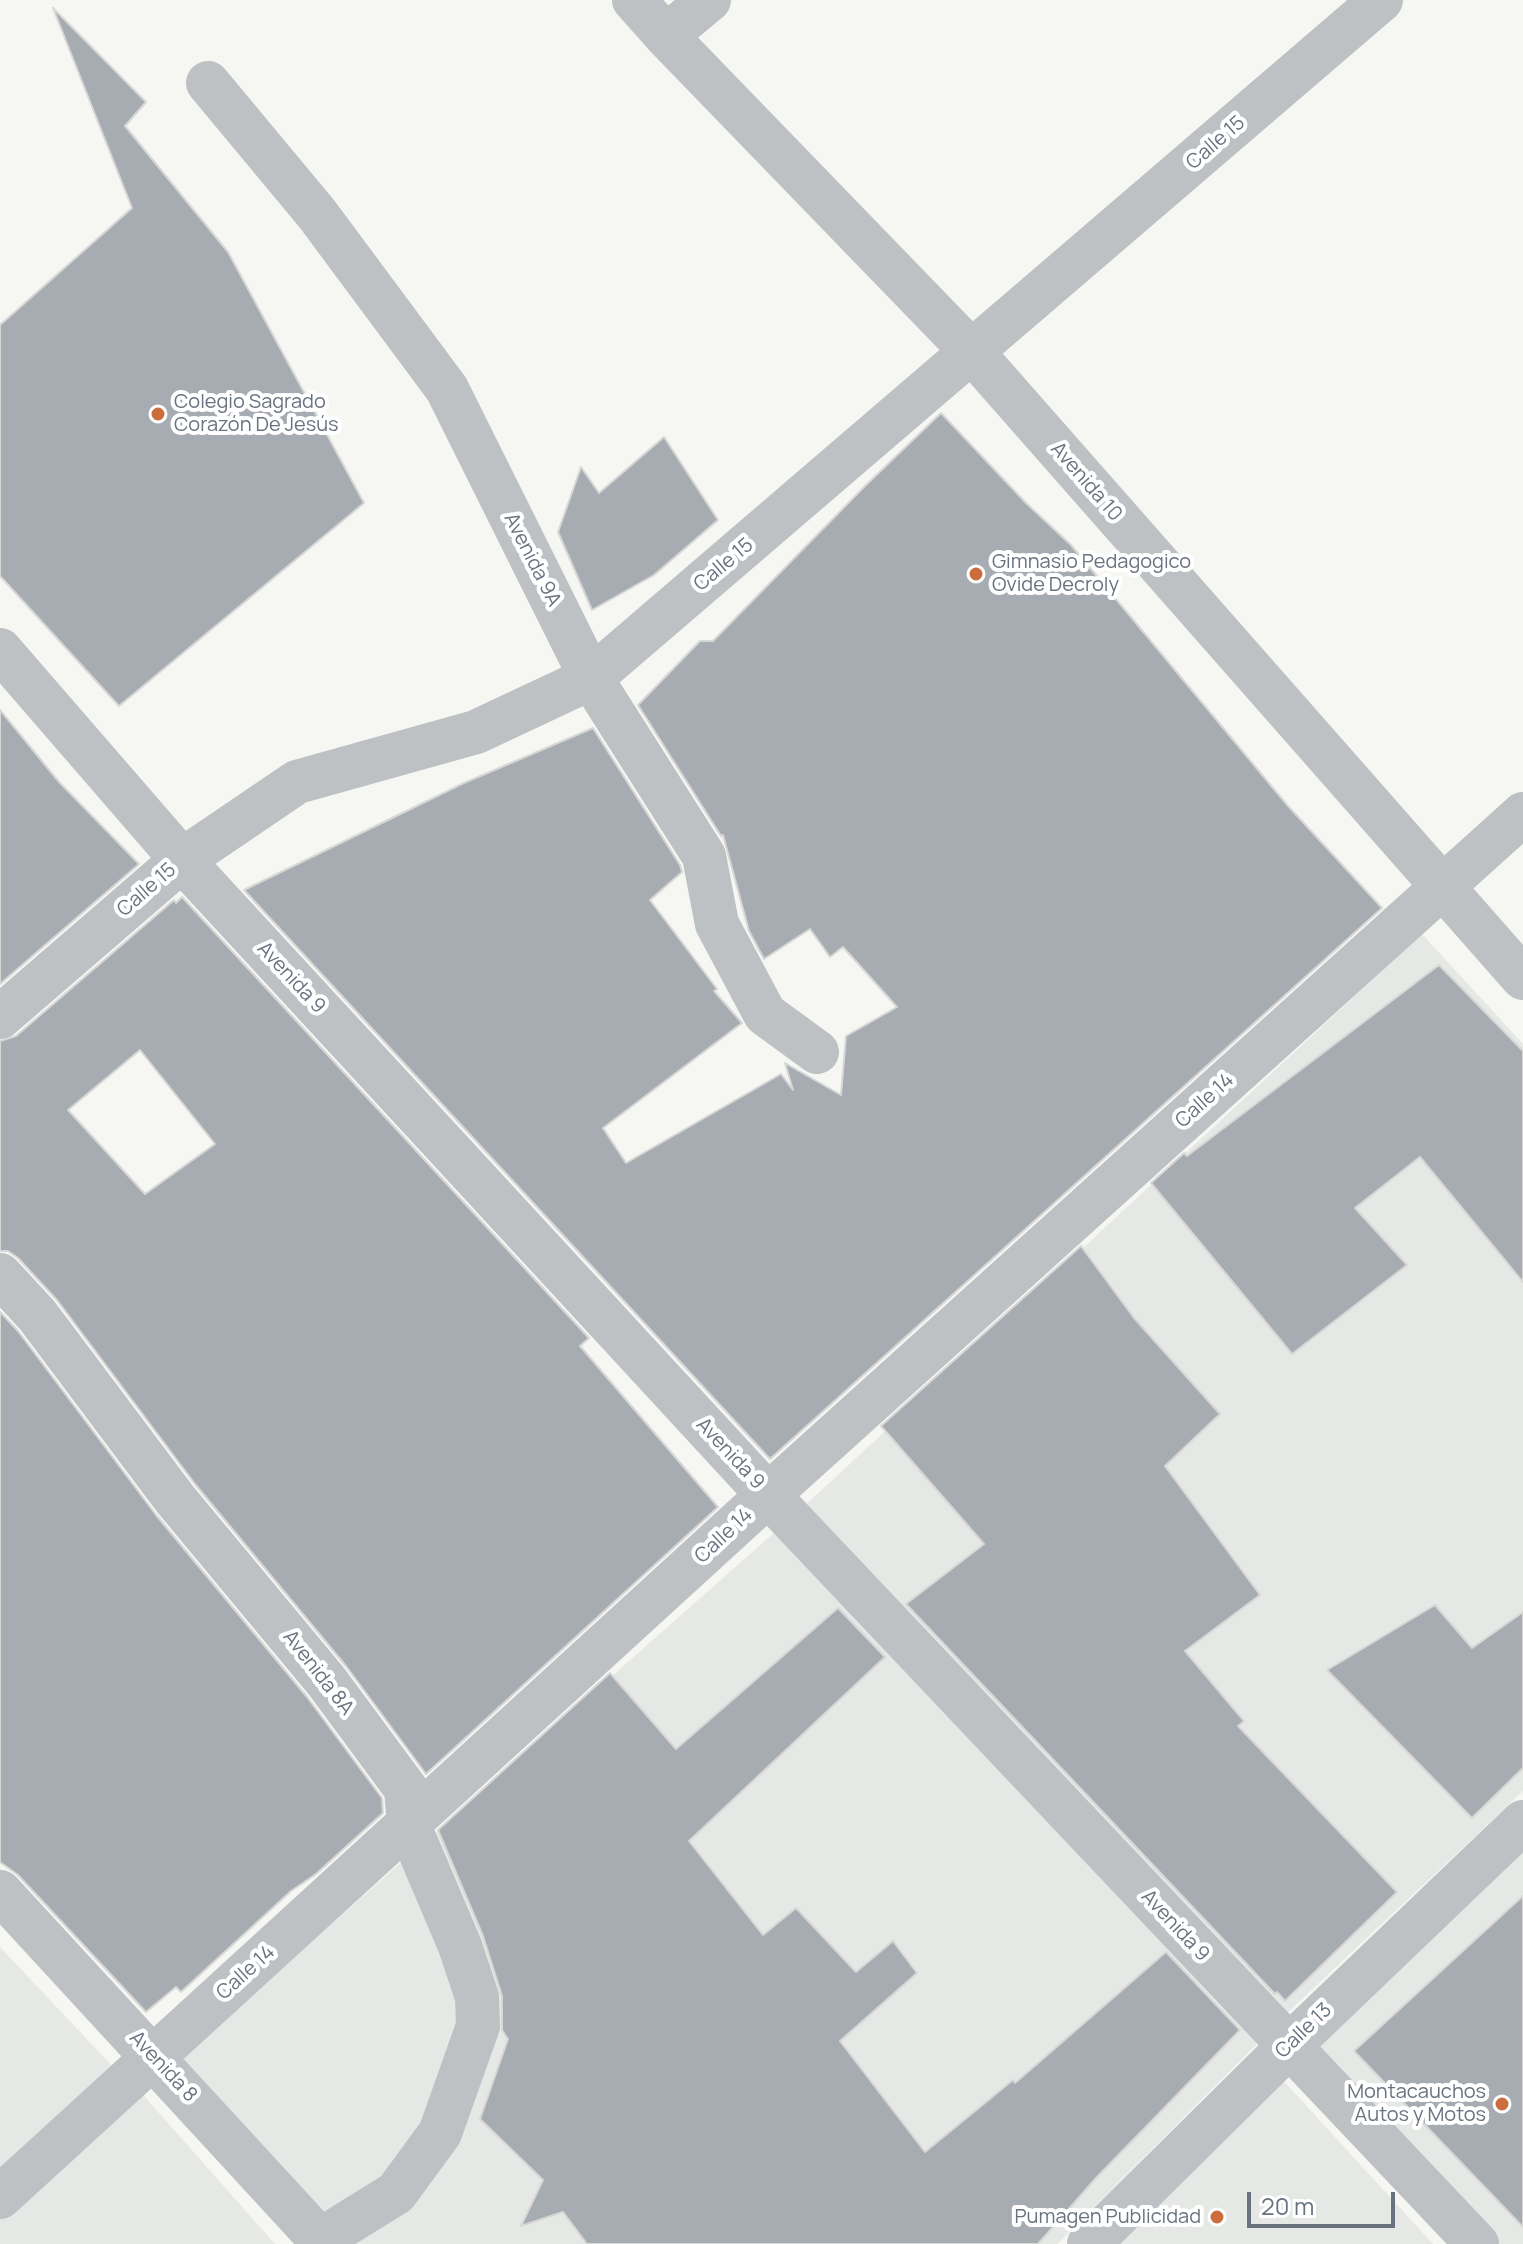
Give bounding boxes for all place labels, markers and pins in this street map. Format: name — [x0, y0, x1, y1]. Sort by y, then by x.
place label: Colegio Sagrado Corazón De Jesús — [174, 390, 339, 437]
marker: Colegio Sagrado Corazón De Jesús — [149, 405, 167, 423]
place label: Gimnasio Pedagogico Ovide Decroly — [992, 550, 1191, 597]
marker: Gimnasio Pedagogico Ovide Decroly — [967, 565, 985, 583]
place label: Montacauchos Autos y Motos — [1347, 2080, 1486, 2127]
marker: Montacauchos Autos y Motos — [1493, 2095, 1511, 2113]
place label: Pumagen Publicidad — [1014, 2205, 1201, 2229]
marker: Pumagen Publicidad — [1208, 2208, 1226, 2226]

